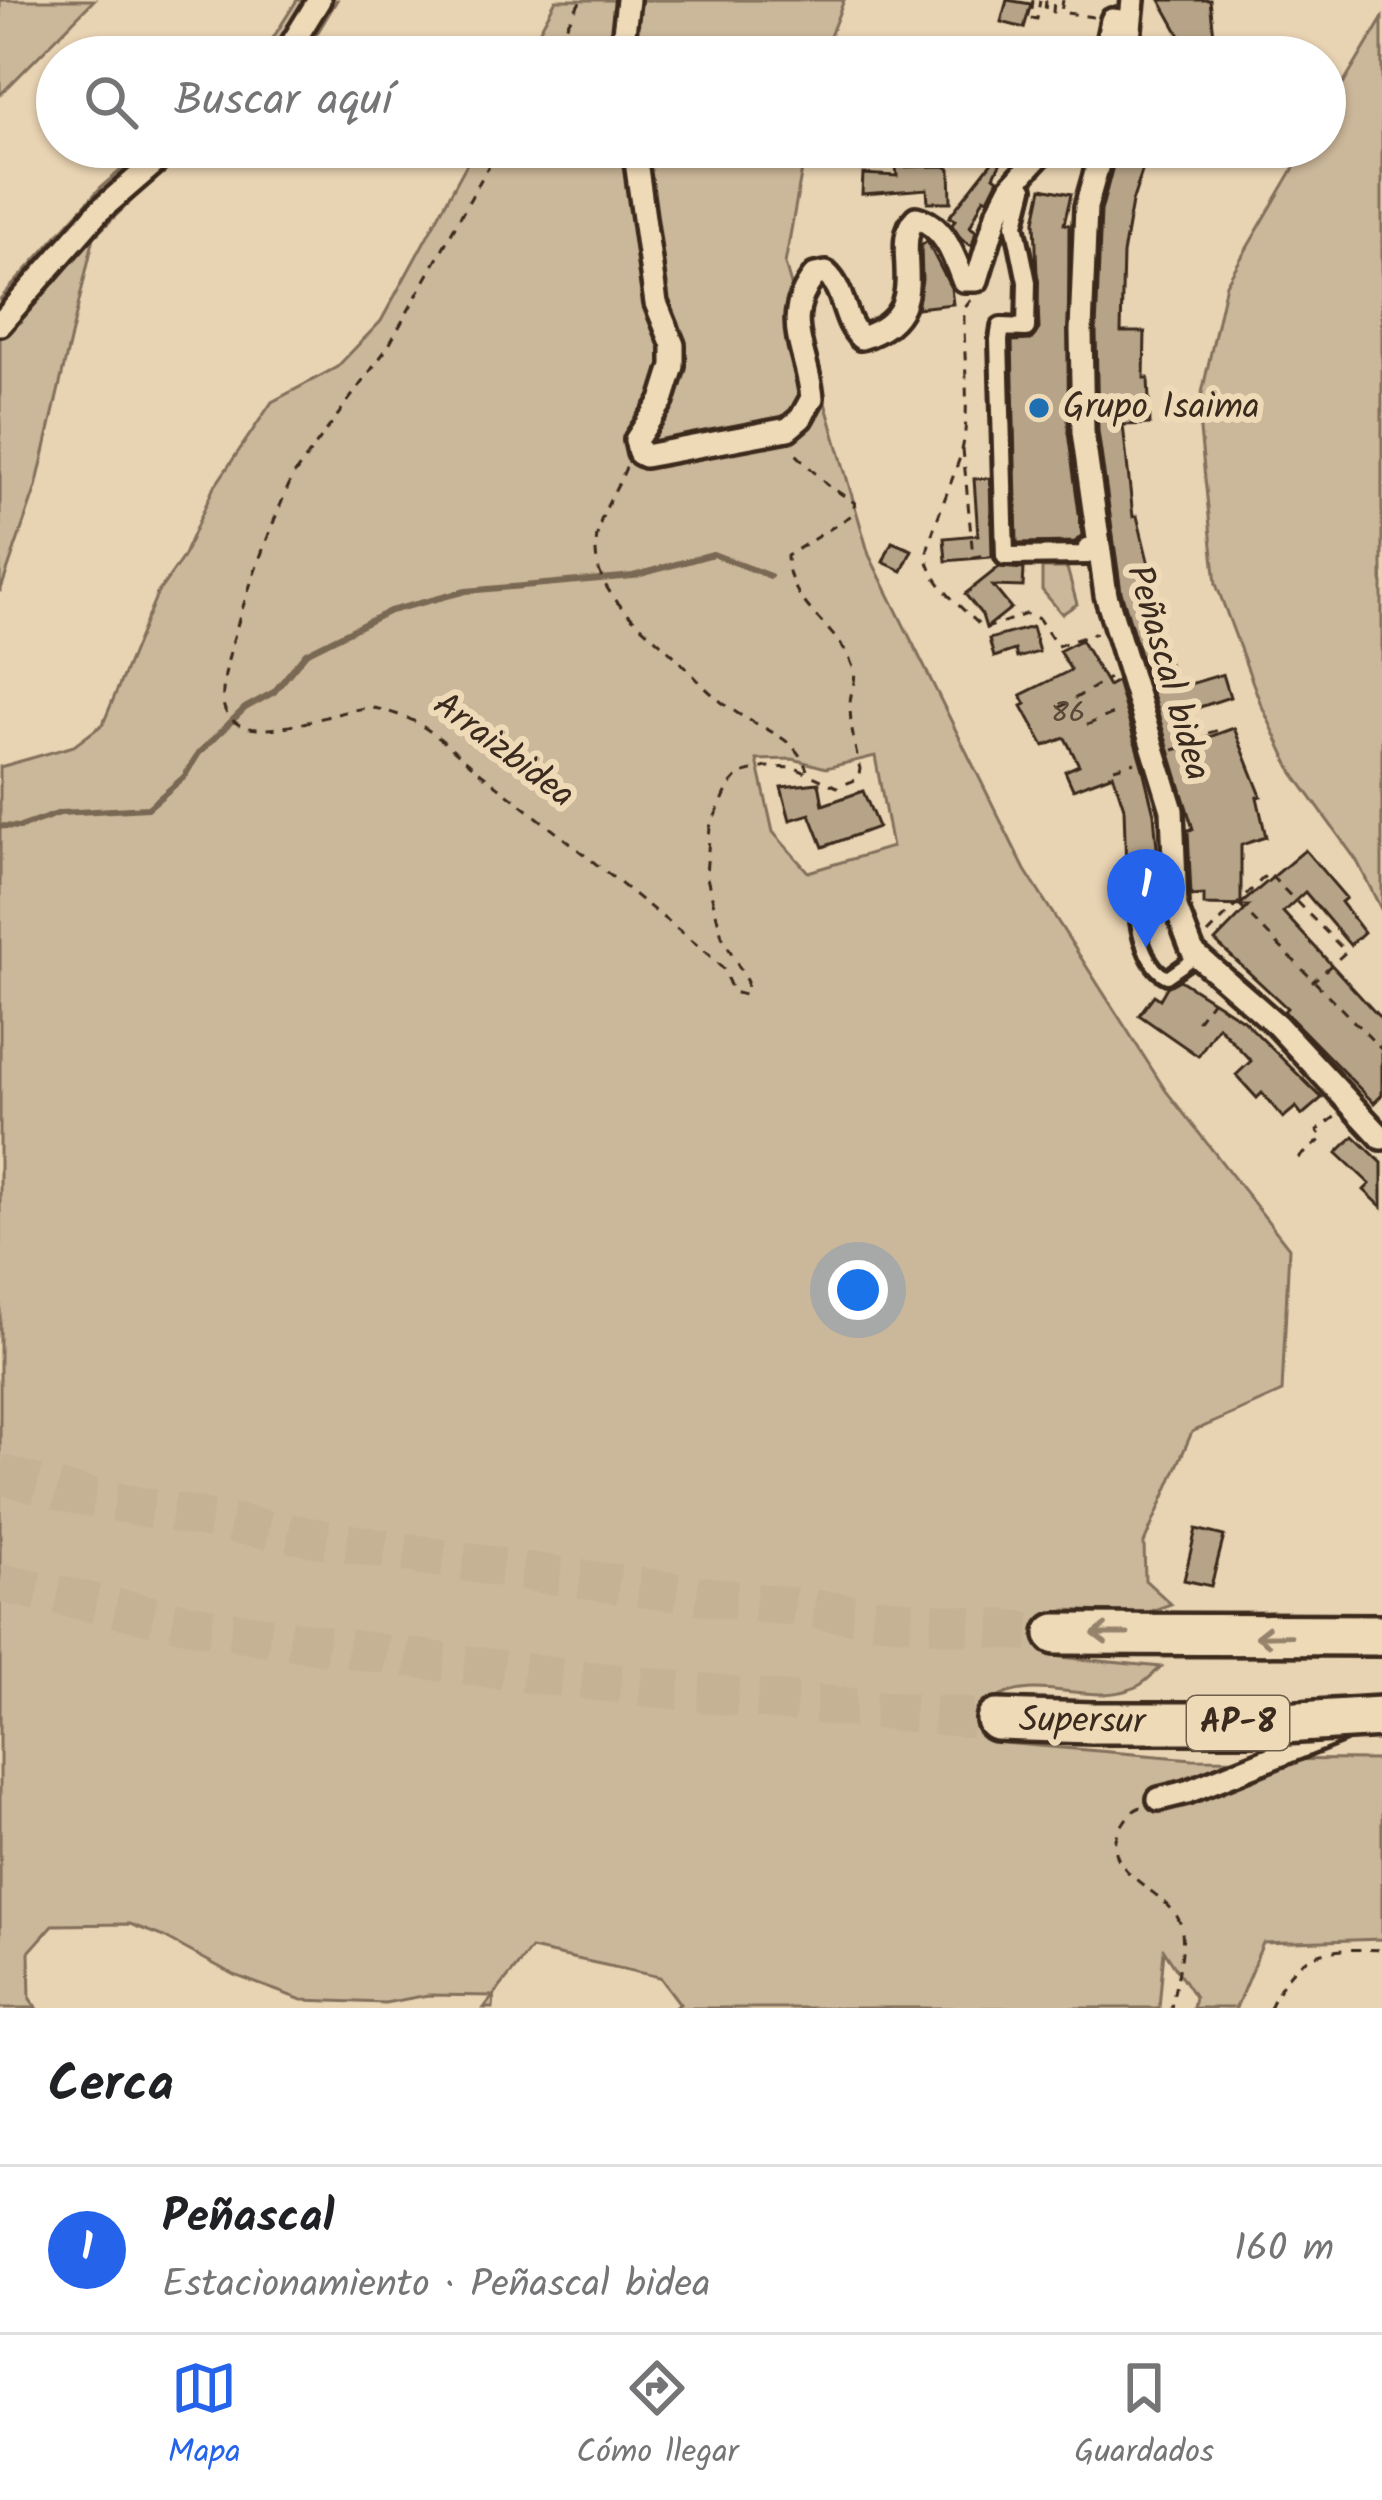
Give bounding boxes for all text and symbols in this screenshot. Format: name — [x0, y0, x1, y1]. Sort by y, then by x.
search box — [36, 36, 1346, 168]
text: Buscar aquí — [174, 66, 392, 138]
icon: search — [78, 69, 144, 135]
place label: Grupo Isaima — [1063, 380, 1260, 437]
marker: Grupo Isaima — [1026, 395, 1052, 421]
street label: Peñascal bidea — [1109, 559, 1225, 787]
street label: Arraizbidea — [420, 678, 586, 824]
house number: 86 — [1051, 690, 1085, 738]
pin: 1 — [1107, 849, 1185, 948]
your location — [828, 1260, 888, 1320]
one-way arrow — [1091, 1623, 1130, 1646]
one-way arrow — [1254, 1625, 1293, 1648]
street label: Supersur — [1018, 1692, 1148, 1752]
road number: AP-8 — [1187, 1696, 1289, 1750]
text: Cerca — [48, 2046, 174, 2127]
text: Peñascal — [162, 2183, 334, 2255]
text: 1 — [81, 2219, 93, 2281]
text: 160 m — [1234, 2219, 1334, 2281]
text: Estacionamiento · Peñascal bidea — [162, 2255, 710, 2317]
tab: Mapa — [168, 2355, 241, 2480]
tab: Cómo llegar — [576, 2355, 739, 2480]
tab: Guardados — [1074, 2355, 1214, 2480]

